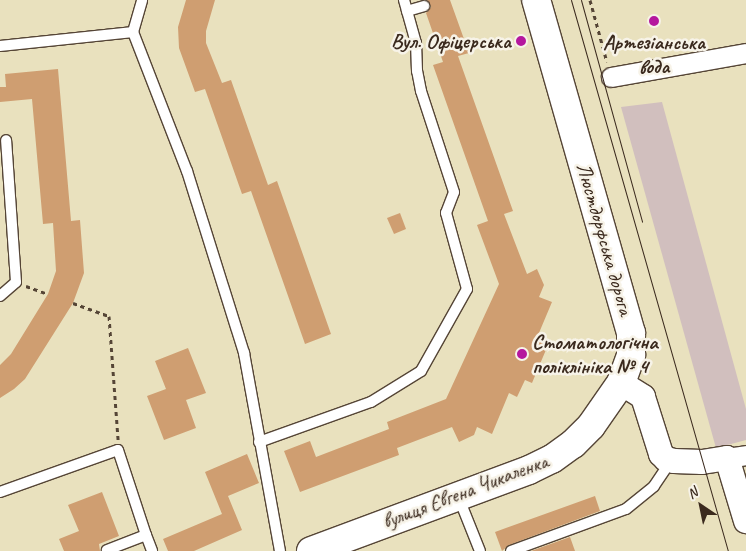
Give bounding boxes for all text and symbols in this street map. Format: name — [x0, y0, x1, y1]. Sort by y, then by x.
marker: Артезіанська вода — [648, 15, 660, 27]
place label: Вул. Офіцерська — [391, 28, 511, 54]
place label: Артезіанська вода — [603, 29, 705, 79]
marker: Вул. Офіцерська — [515, 35, 527, 47]
street label: Люстдорфська дорога — [571, 160, 639, 318]
place label: Стоматологічна поліклініка № 4 — [532, 329, 658, 379]
marker: Стоматологічна поліклініка № 4 — [516, 348, 528, 360]
street label: вулиця Євгена Чикаленка — [379, 448, 551, 534]
north arrow — [676, 481, 726, 531]
text: N — [684, 484, 701, 503]

